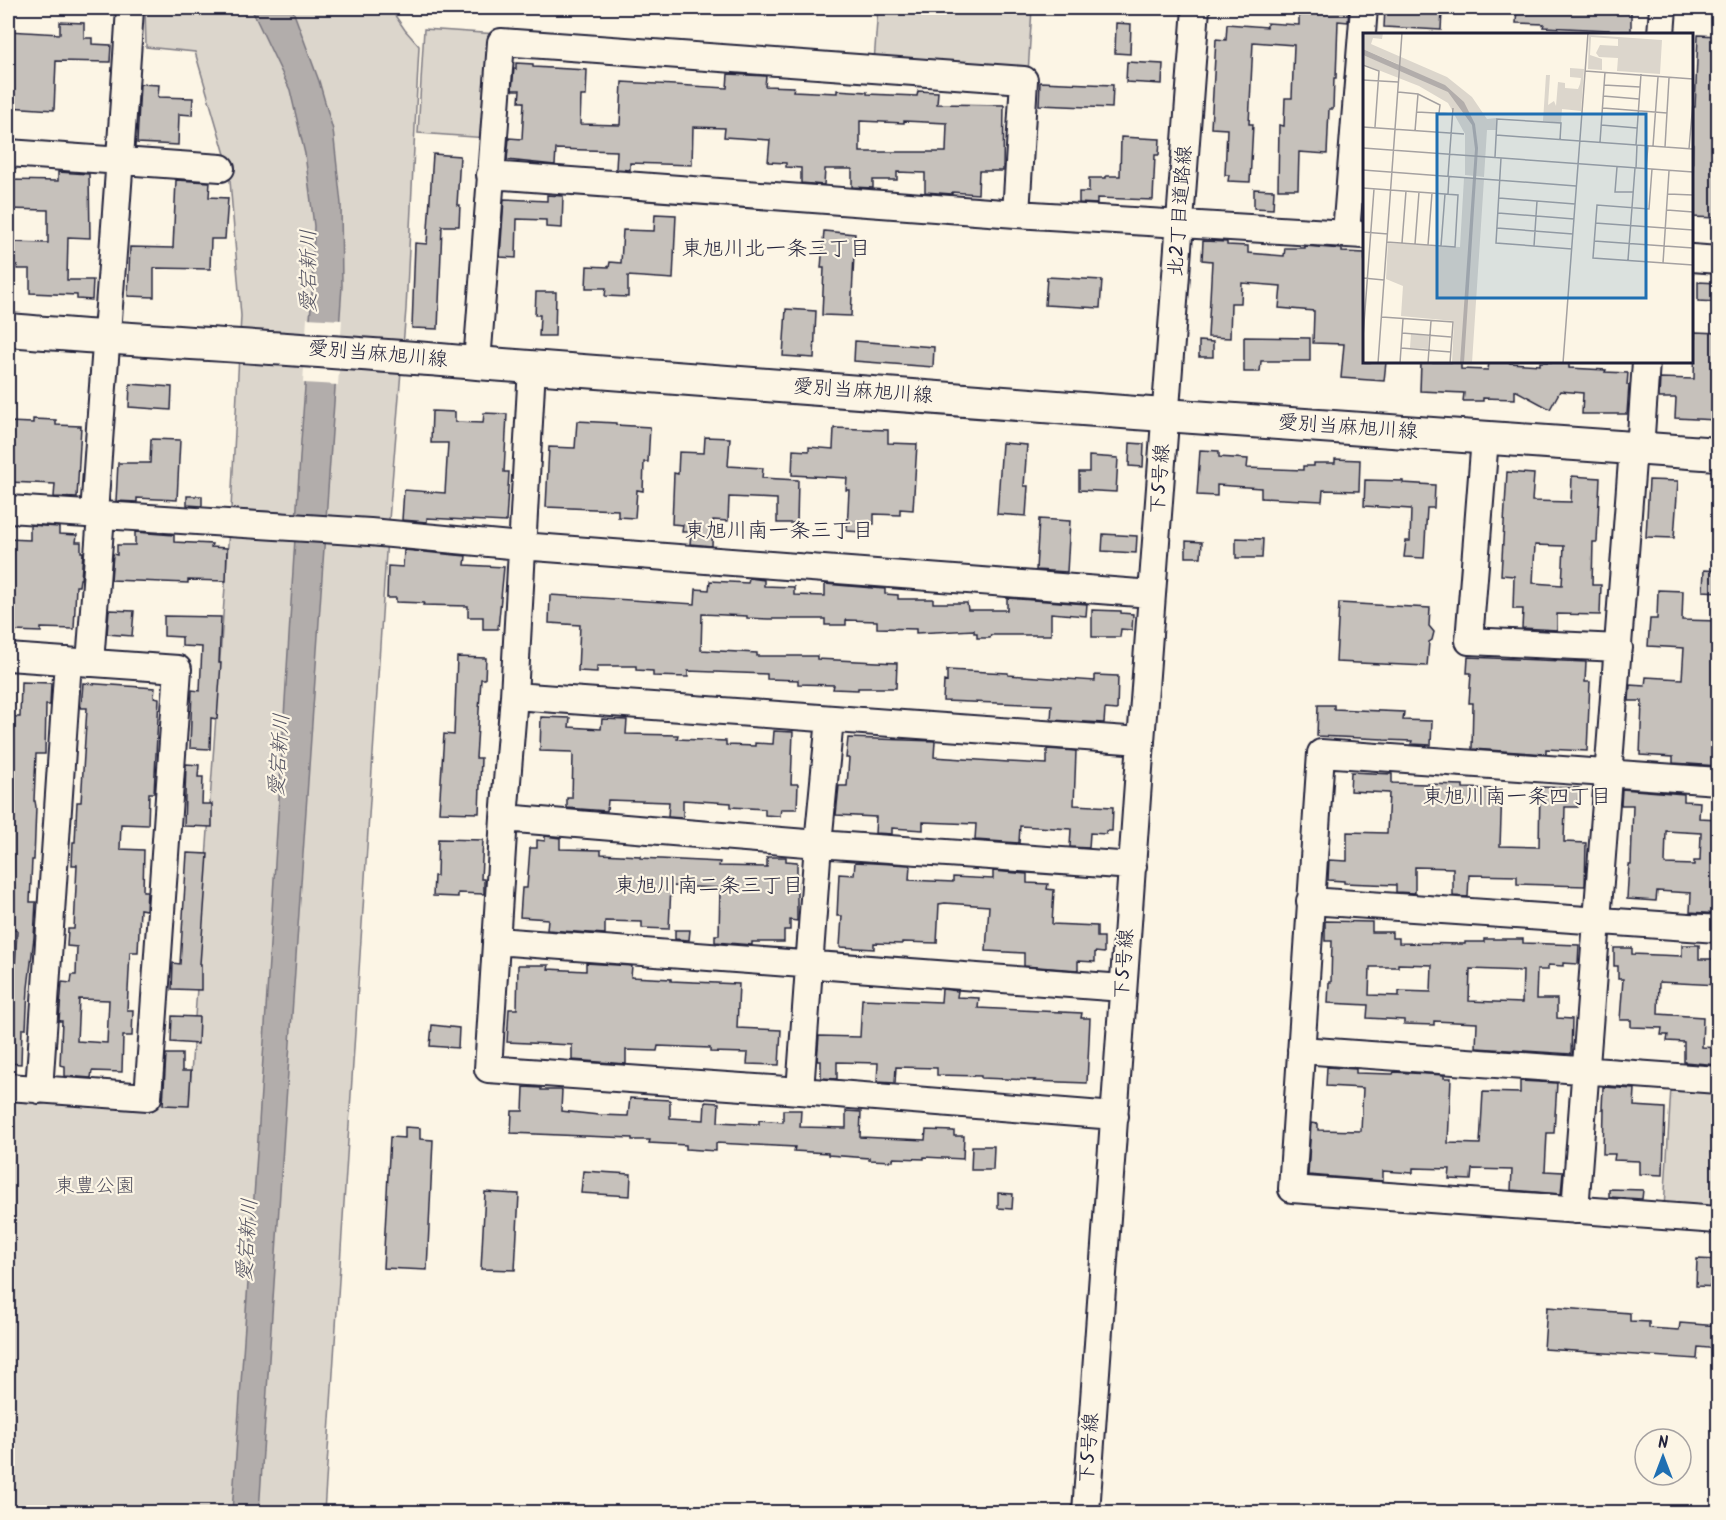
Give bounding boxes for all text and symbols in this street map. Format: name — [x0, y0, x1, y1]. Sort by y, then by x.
inset map — [1363, 33, 1693, 363]
street label: 北2丁目道路線 — [1160, 144, 1202, 278]
water label: 愛宕新川 — [293, 229, 326, 313]
district label: 東旭川北一条三丁目 — [682, 233, 871, 266]
street label: 愛別当麻旭川線 — [307, 333, 449, 377]
street label: 愛別当麻旭川線 — [792, 371, 934, 413]
street label: 愛別当麻旭川線 — [1277, 407, 1419, 449]
street label: 下5号線 — [1143, 443, 1179, 515]
district label: 東旭川南一条三丁目 — [685, 515, 874, 548]
water label: 愛宕新川 — [261, 712, 299, 798]
district label: 東旭川南一条四丁目 — [1423, 781, 1612, 814]
district label: 東旭川南二条三丁目 — [615, 870, 804, 903]
street label: 下5号線 — [1107, 928, 1143, 1000]
park label: 東豊公園 — [55, 1171, 135, 1203]
water label: 愛宕新川 — [229, 1197, 267, 1283]
street label: 下5号線 — [1072, 1412, 1108, 1484]
north arrow — [1633, 1427, 1693, 1487]
text: N — [1658, 1431, 1668, 1456]

